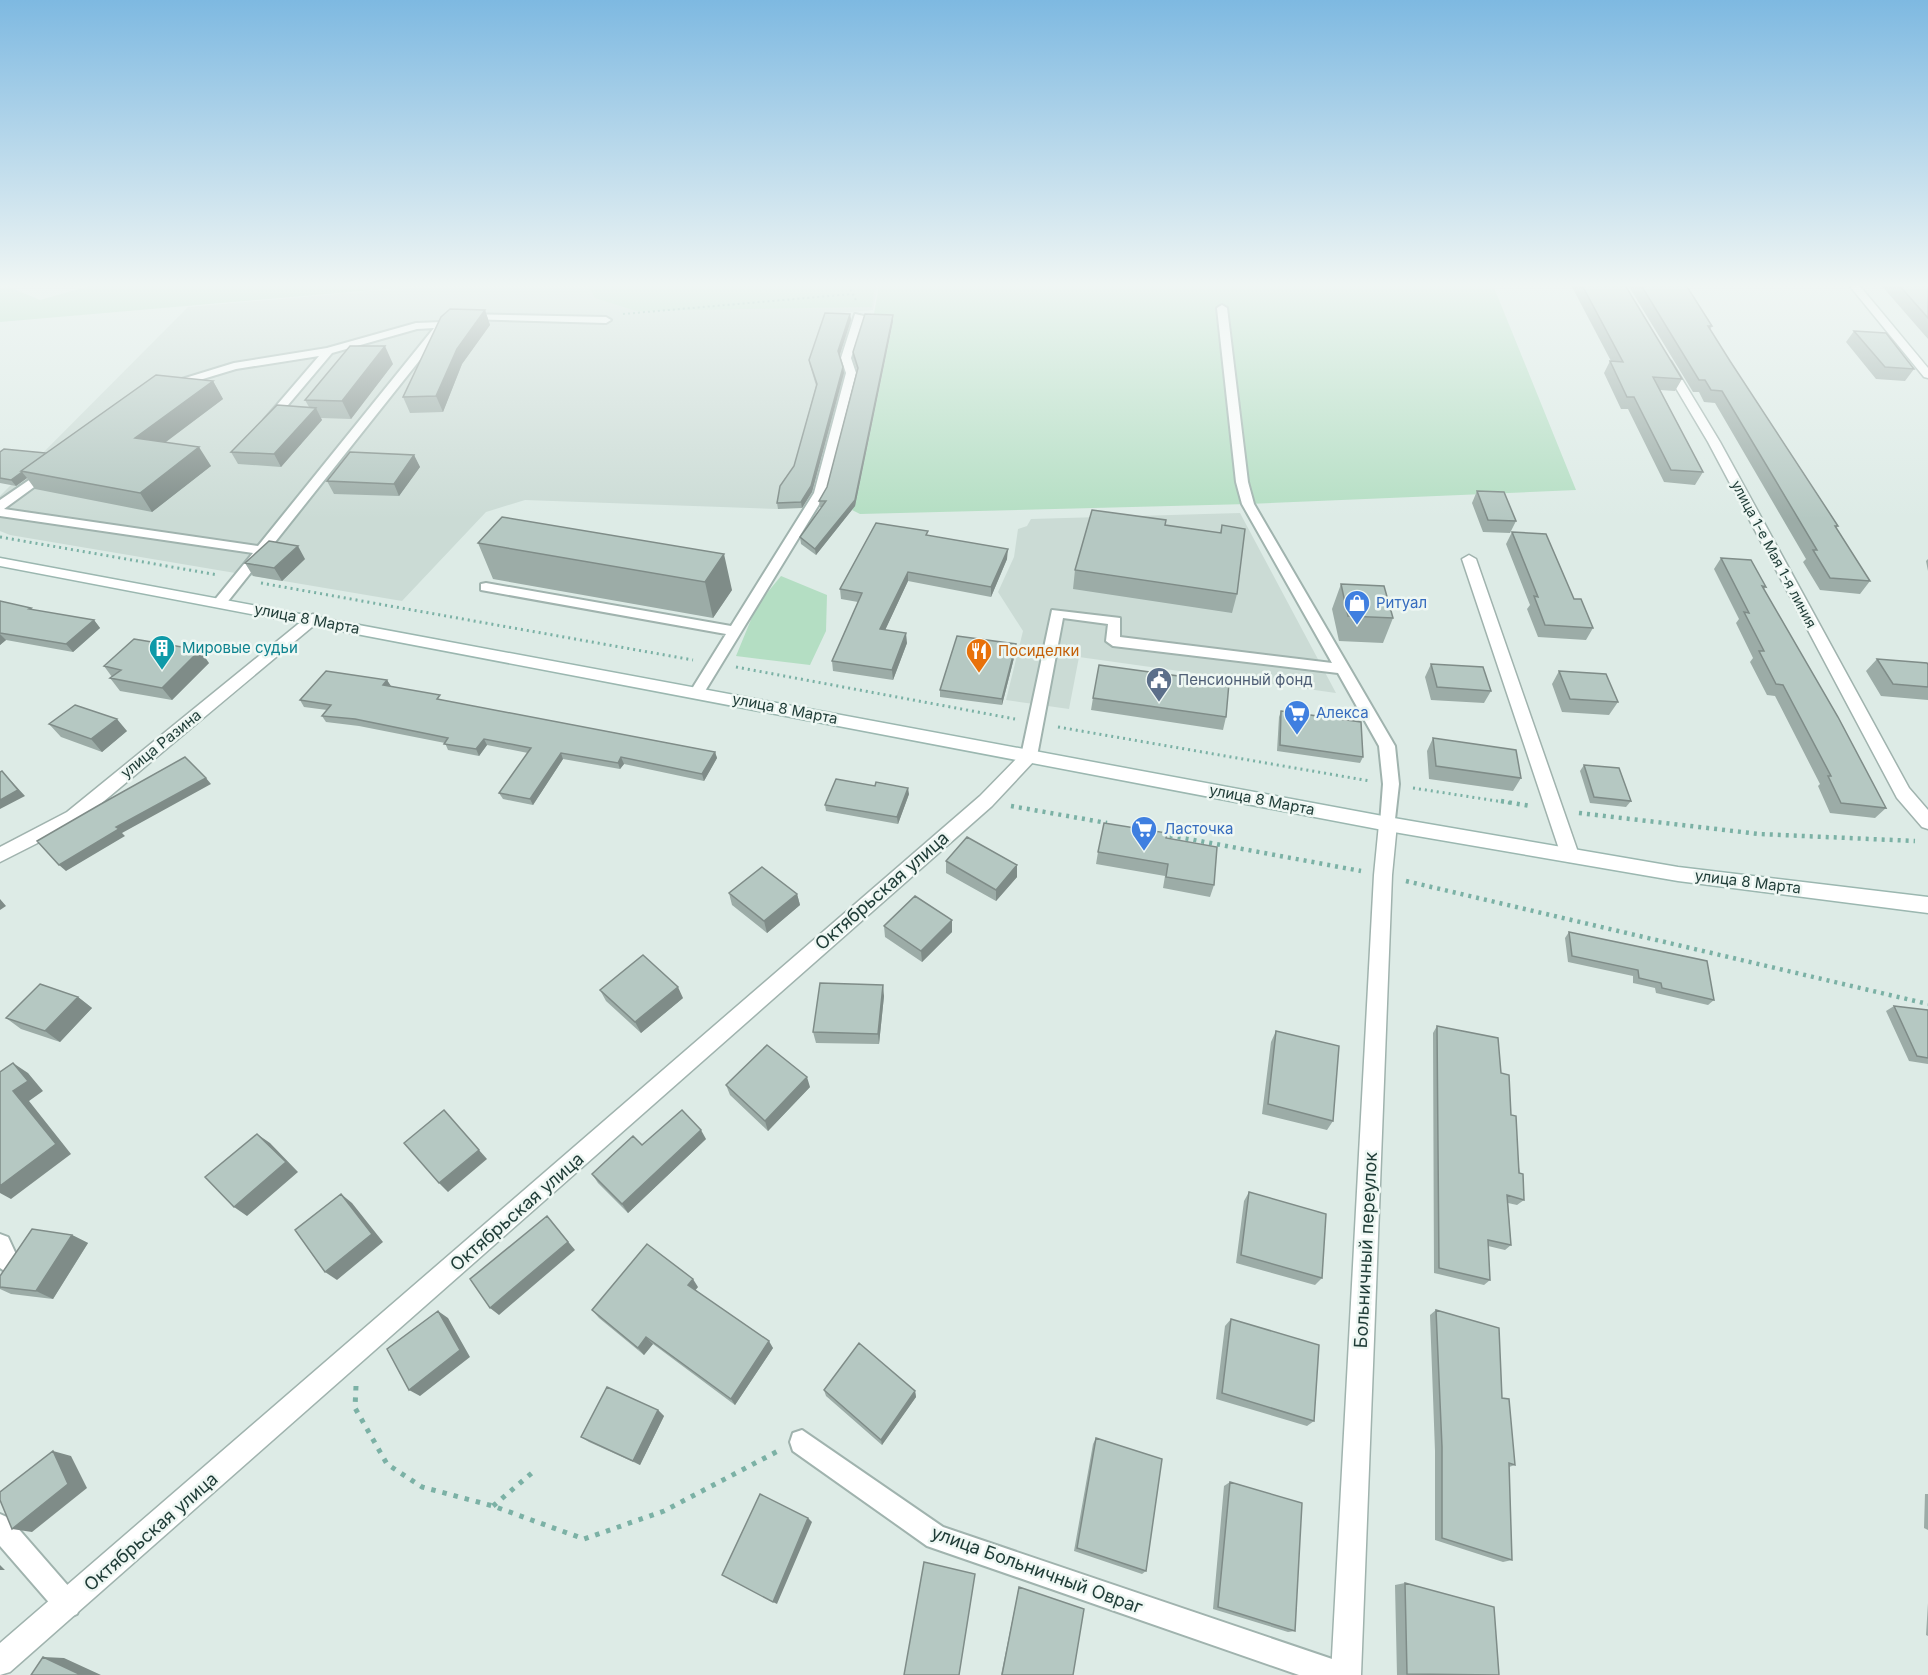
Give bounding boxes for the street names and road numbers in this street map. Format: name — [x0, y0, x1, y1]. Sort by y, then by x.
street label: улица 1-е Мая 1-я линия — [1728, 477, 1821, 630]
street label: улица 8 Марта — [253, 599, 361, 638]
street label: улица 8 Марта — [731, 689, 839, 728]
street label: улица Разина — [116, 705, 205, 782]
street label: улица 8 Марта — [1208, 780, 1316, 819]
street label: Октябрьская улица — [811, 827, 953, 954]
street label: улица 8 Марта — [1694, 866, 1802, 897]
street label: Октябрьская улица — [446, 1148, 588, 1275]
street label: Больничный переулок — [1350, 1151, 1381, 1349]
street label: Октябрьская улица — [80, 1468, 222, 1595]
street label: улица Больничный Овраг — [929, 1521, 1146, 1618]

